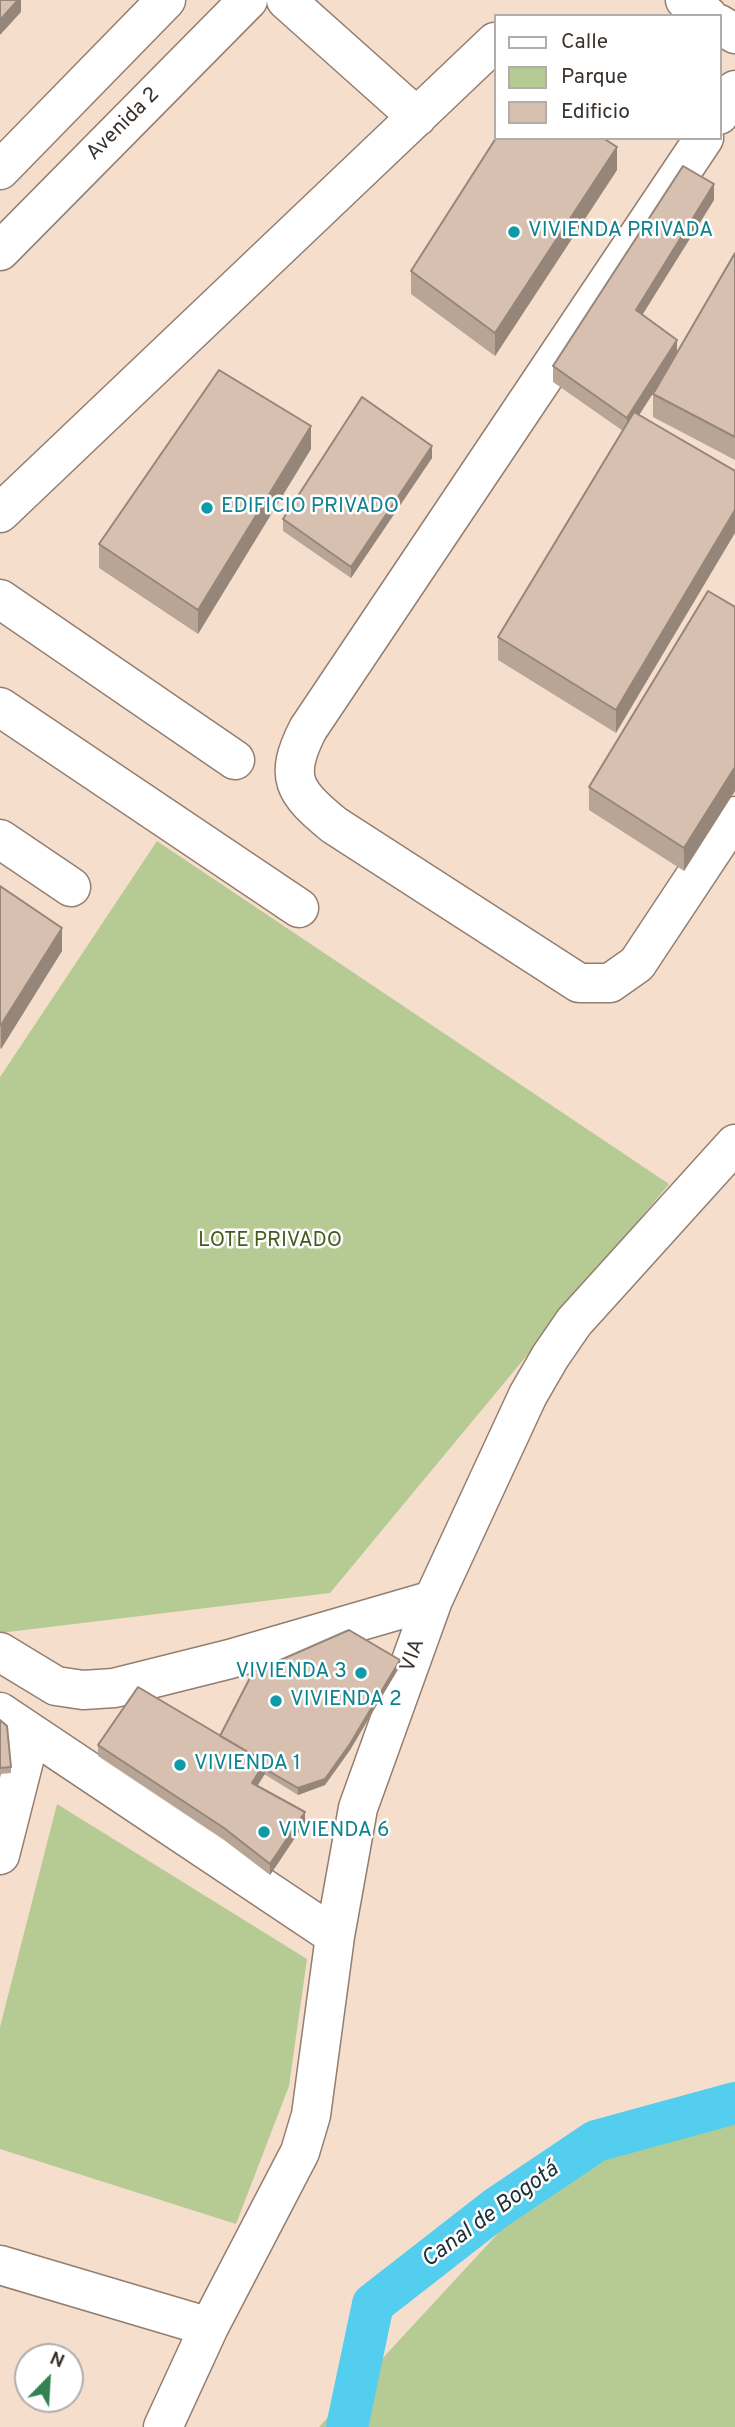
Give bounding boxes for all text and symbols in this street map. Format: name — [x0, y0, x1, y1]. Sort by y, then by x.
legend — [494, 14, 721, 140]
text: Calle — [561, 29, 608, 56]
text: Parque — [561, 64, 628, 91]
street label: Avenida 2 — [82, 83, 166, 167]
text: Edificio — [561, 99, 630, 126]
place label: VIVIENDA PRIVADA — [528, 219, 713, 245]
marker: VIVIENDA PRIVADA — [506, 224, 522, 240]
place label: EDIFICIO PRIVADO — [221, 495, 399, 521]
marker: EDIFICIO PRIVADO — [199, 500, 215, 516]
park label: LOTE PRIVADO — [198, 1229, 342, 1255]
street label: VIA — [396, 1636, 432, 1676]
place label: VIVIENDA 3 — [235, 1660, 347, 1686]
marker: VIVIENDA 3 — [353, 1665, 369, 1681]
place label: VIVIENDA 2 — [290, 1688, 402, 1714]
marker: VIVIENDA 2 — [268, 1693, 284, 1709]
place label: VIVIENDA 1 — [194, 1752, 301, 1778]
marker: VIVIENDA 1 — [172, 1757, 188, 1773]
place label: VIVIENDA 6 — [278, 1819, 389, 1845]
marker: VIVIENDA 6 — [256, 1824, 272, 1840]
water label: Canal de Bogotá — [417, 2157, 565, 2275]
north arrow — [14, 2343, 84, 2413]
text: N — [46, 2347, 68, 2374]

